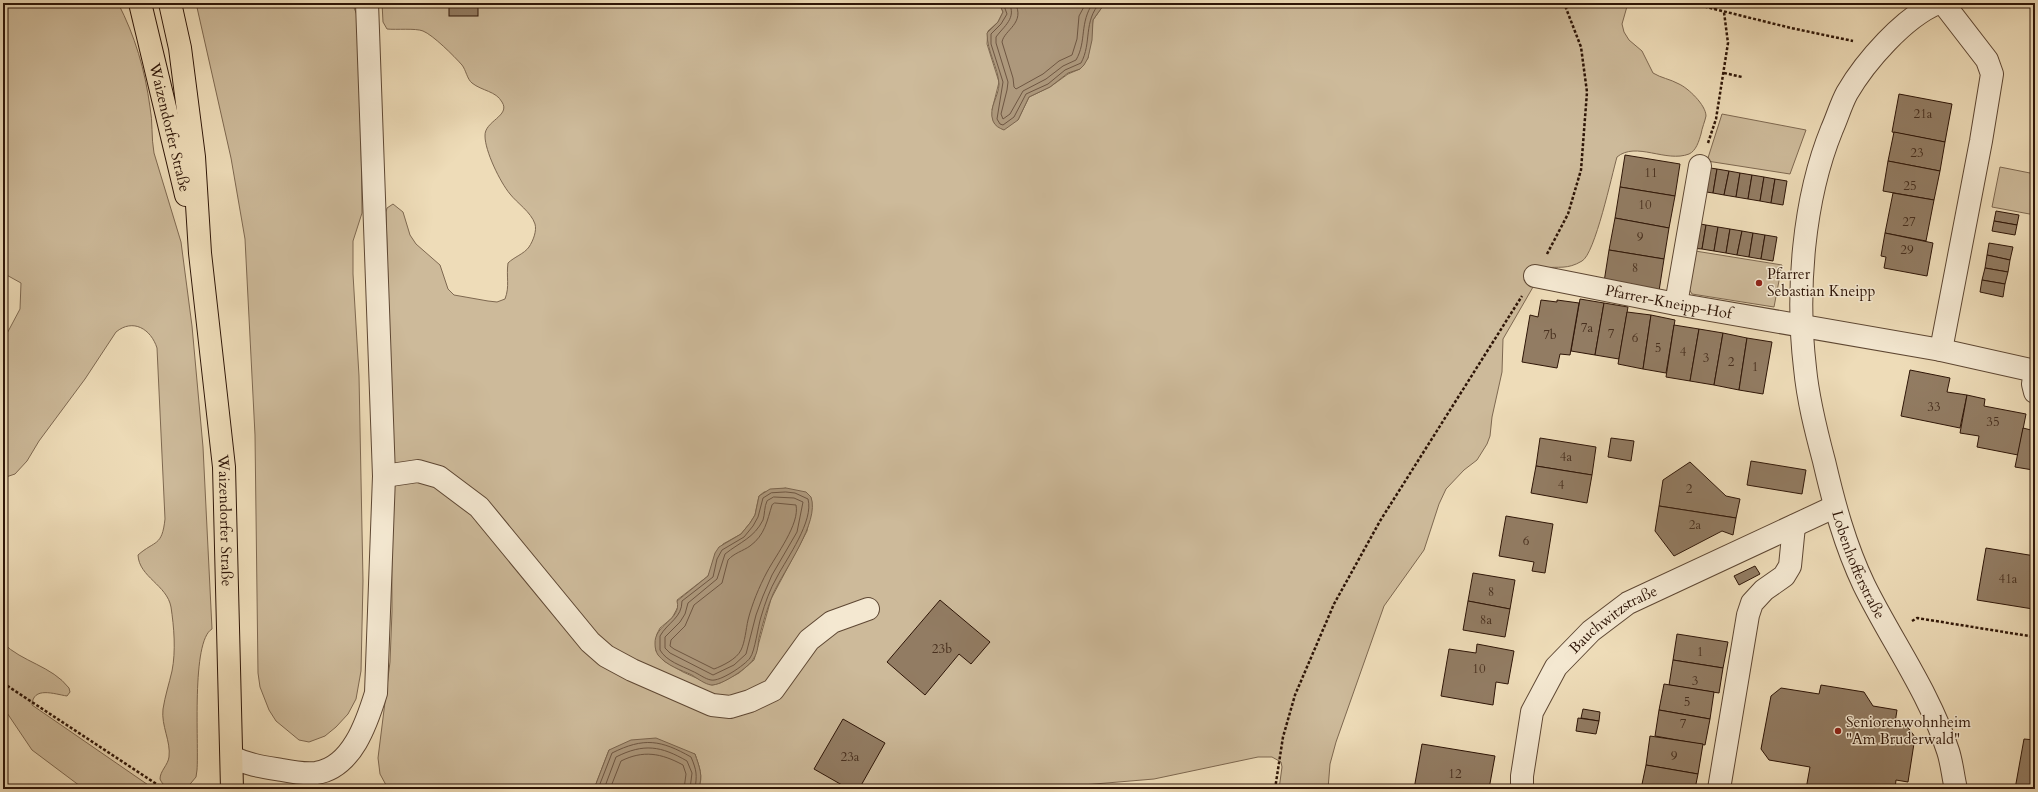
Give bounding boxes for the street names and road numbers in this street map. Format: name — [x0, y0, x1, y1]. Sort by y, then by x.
street label: Waizendorfer Straße — [145, 60, 195, 194]
street label: Pfarrer-Kneipp-Hof — [1603, 280, 1736, 324]
street label: Waizendorfer Straße — [213, 453, 237, 587]
street label: Lobenhofferstraße — [1827, 508, 1890, 623]
street label: Bauchwitzstraße — [1565, 581, 1661, 658]

